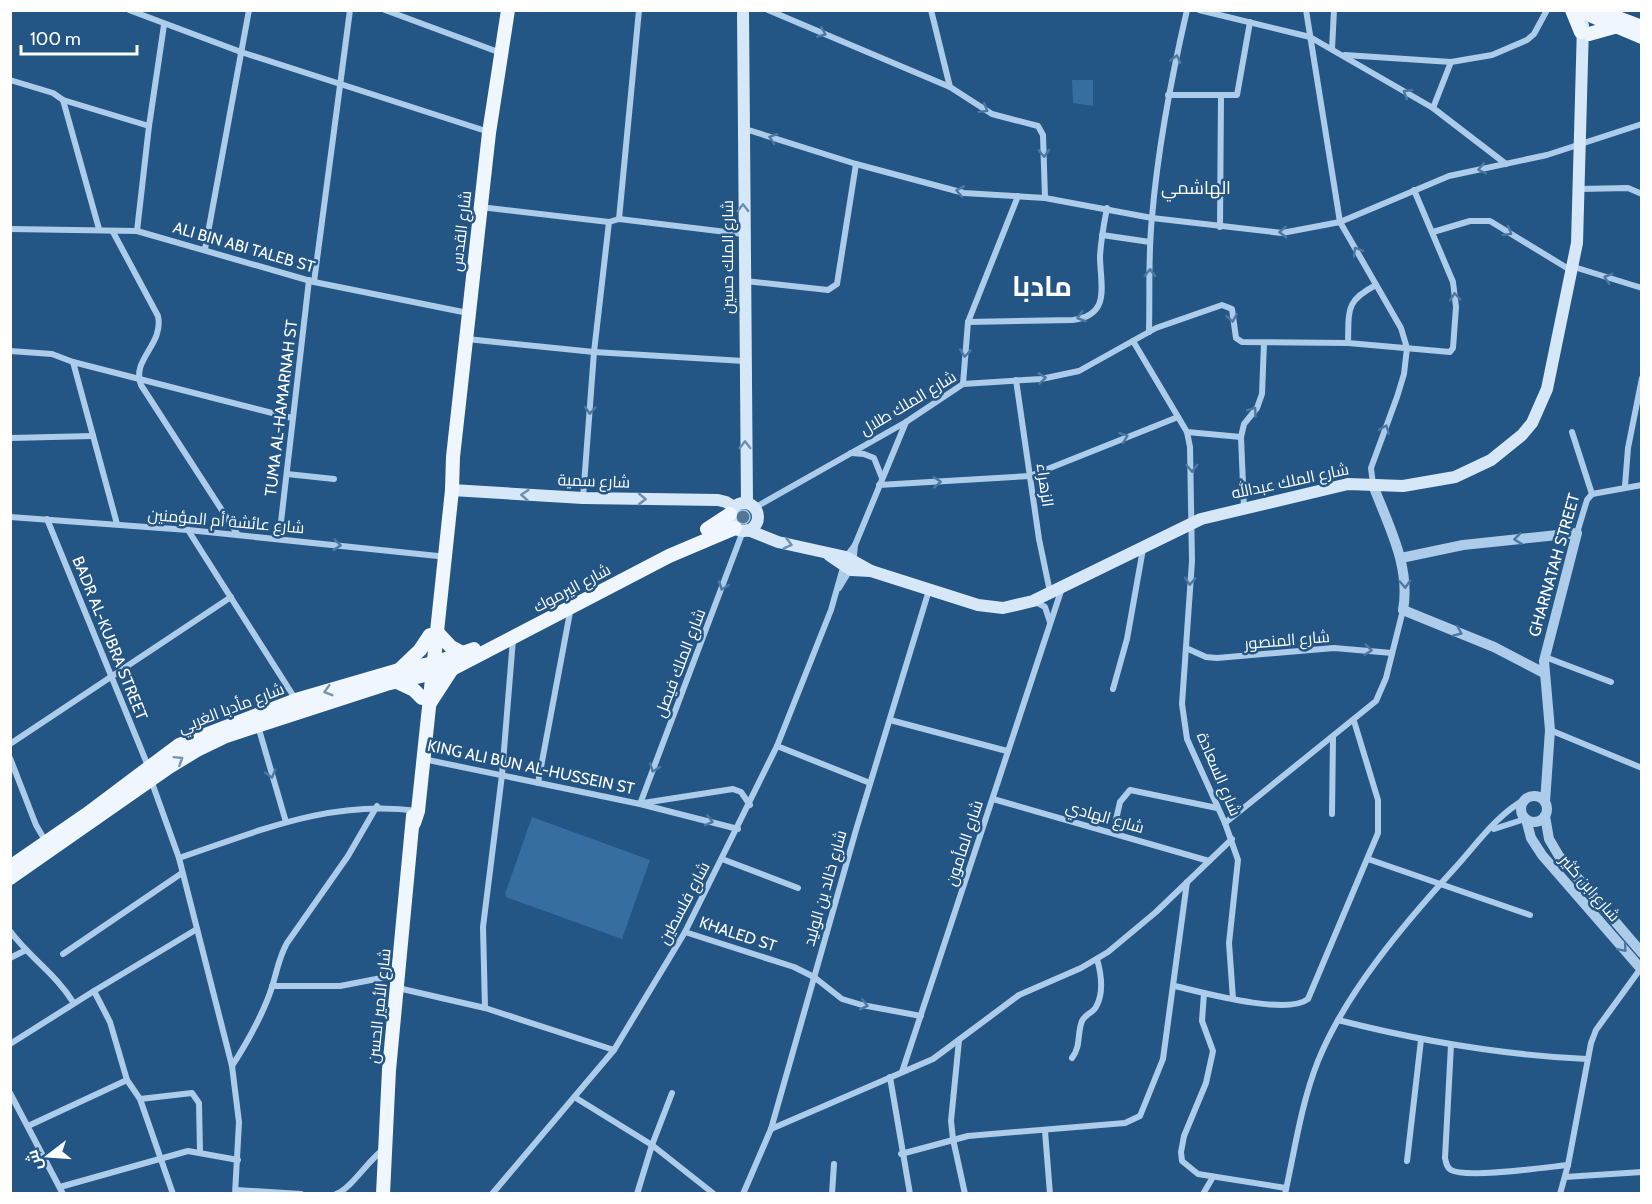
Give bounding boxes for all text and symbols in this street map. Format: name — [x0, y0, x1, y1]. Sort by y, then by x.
scale bar — [21, 18, 136, 56]
one-way arrow — [816, 26, 827, 38]
text: 100 m — [30, 28, 81, 50]
one-way arrow — [1169, 54, 1182, 64]
one-way arrow — [1403, 89, 1413, 101]
one-way arrow — [978, 102, 988, 114]
one-way arrow — [768, 133, 779, 145]
one-way arrow — [1037, 148, 1050, 157]
one-way arrow — [1477, 162, 1487, 175]
district label: الهاشمي — [1161, 177, 1231, 202]
one-way arrow — [955, 185, 965, 198]
street label: شارع القدس — [447, 189, 477, 273]
street label: شارع الملك حسين — [718, 200, 739, 314]
one-way arrow — [737, 203, 749, 212]
street label: ALI BIN ABI TALEB ST — [171, 218, 318, 276]
one-way arrow — [1278, 225, 1287, 238]
one-way arrow — [1502, 225, 1512, 237]
one-way arrow — [1352, 247, 1364, 257]
district label: مادبا — [1012, 269, 1072, 303]
one-way arrow — [1144, 269, 1156, 278]
one-way arrow — [1603, 272, 1614, 285]
one-way arrow — [1448, 293, 1461, 302]
one-way arrow — [1076, 310, 1087, 322]
one-way arrow — [1225, 313, 1238, 323]
street label: TUMA AL-HAMARNAH ST — [261, 318, 301, 497]
one-way arrow — [959, 348, 971, 358]
street label: شارع الملك طلال — [856, 367, 961, 441]
one-way arrow — [1037, 372, 1046, 385]
one-way arrow — [583, 406, 596, 415]
one-way arrow — [1246, 407, 1257, 418]
one-way arrow — [1378, 425, 1390, 436]
one-way arrow — [1118, 432, 1129, 444]
one-way arrow — [738, 440, 751, 449]
street label: شارع الملك عبدالله — [1229, 458, 1351, 505]
street label: الزهراء — [1033, 462, 1057, 508]
one-way arrow — [1185, 463, 1198, 472]
street label: شارع سمية — [557, 470, 631, 494]
one-way arrow — [933, 475, 942, 488]
one-way arrow — [520, 488, 529, 501]
street label: GHARNATAH STREET — [1524, 491, 1584, 639]
one-way arrow — [637, 493, 646, 505]
street label: شارع عائشة أم المؤمنين — [147, 505, 305, 539]
one-way arrow — [1514, 532, 1523, 544]
one-way arrow — [783, 537, 793, 550]
one-way arrow — [333, 538, 342, 551]
street label: BADR AL-KUBRA STREET — [68, 553, 152, 723]
street label: شارع اليرموك — [530, 560, 615, 618]
one-way arrow — [1184, 577, 1197, 586]
one-way arrow — [718, 580, 731, 591]
one-way arrow — [1398, 580, 1411, 589]
street label: شارع الملك فيصل — [651, 606, 711, 721]
one-way arrow — [1451, 625, 1462, 637]
street label: شارع المنصور — [1242, 627, 1331, 655]
one-way arrow — [1363, 643, 1372, 656]
street label: شارع مأدبا الغربي — [175, 679, 288, 741]
one-way arrow — [323, 684, 334, 696]
street label: شارع السعادة — [1191, 729, 1245, 819]
street label: KING ALI BUN AL-HUSSEIN ST — [426, 736, 637, 798]
one-way arrow — [172, 757, 183, 768]
one-way arrow — [648, 762, 661, 773]
one-way arrow — [264, 768, 276, 778]
street label: شارع الهادي — [1063, 797, 1146, 841]
street label: شارع المأمون — [941, 798, 989, 889]
one-way arrow — [704, 814, 714, 827]
street label: شارع خالد بن الوليد — [799, 828, 853, 949]
street label: شارع ابن كثير — [1554, 850, 1624, 927]
street label: شارع فلسطين — [654, 858, 715, 949]
street label: KHALED ST — [697, 913, 780, 956]
one-way arrow — [1616, 941, 1627, 952]
street label: شارع الأمير الحسن — [364, 948, 396, 1065]
one-way arrow — [859, 998, 869, 1011]
north arrow — [18, 1126, 78, 1186]
text: ش — [22, 1148, 46, 1173]

